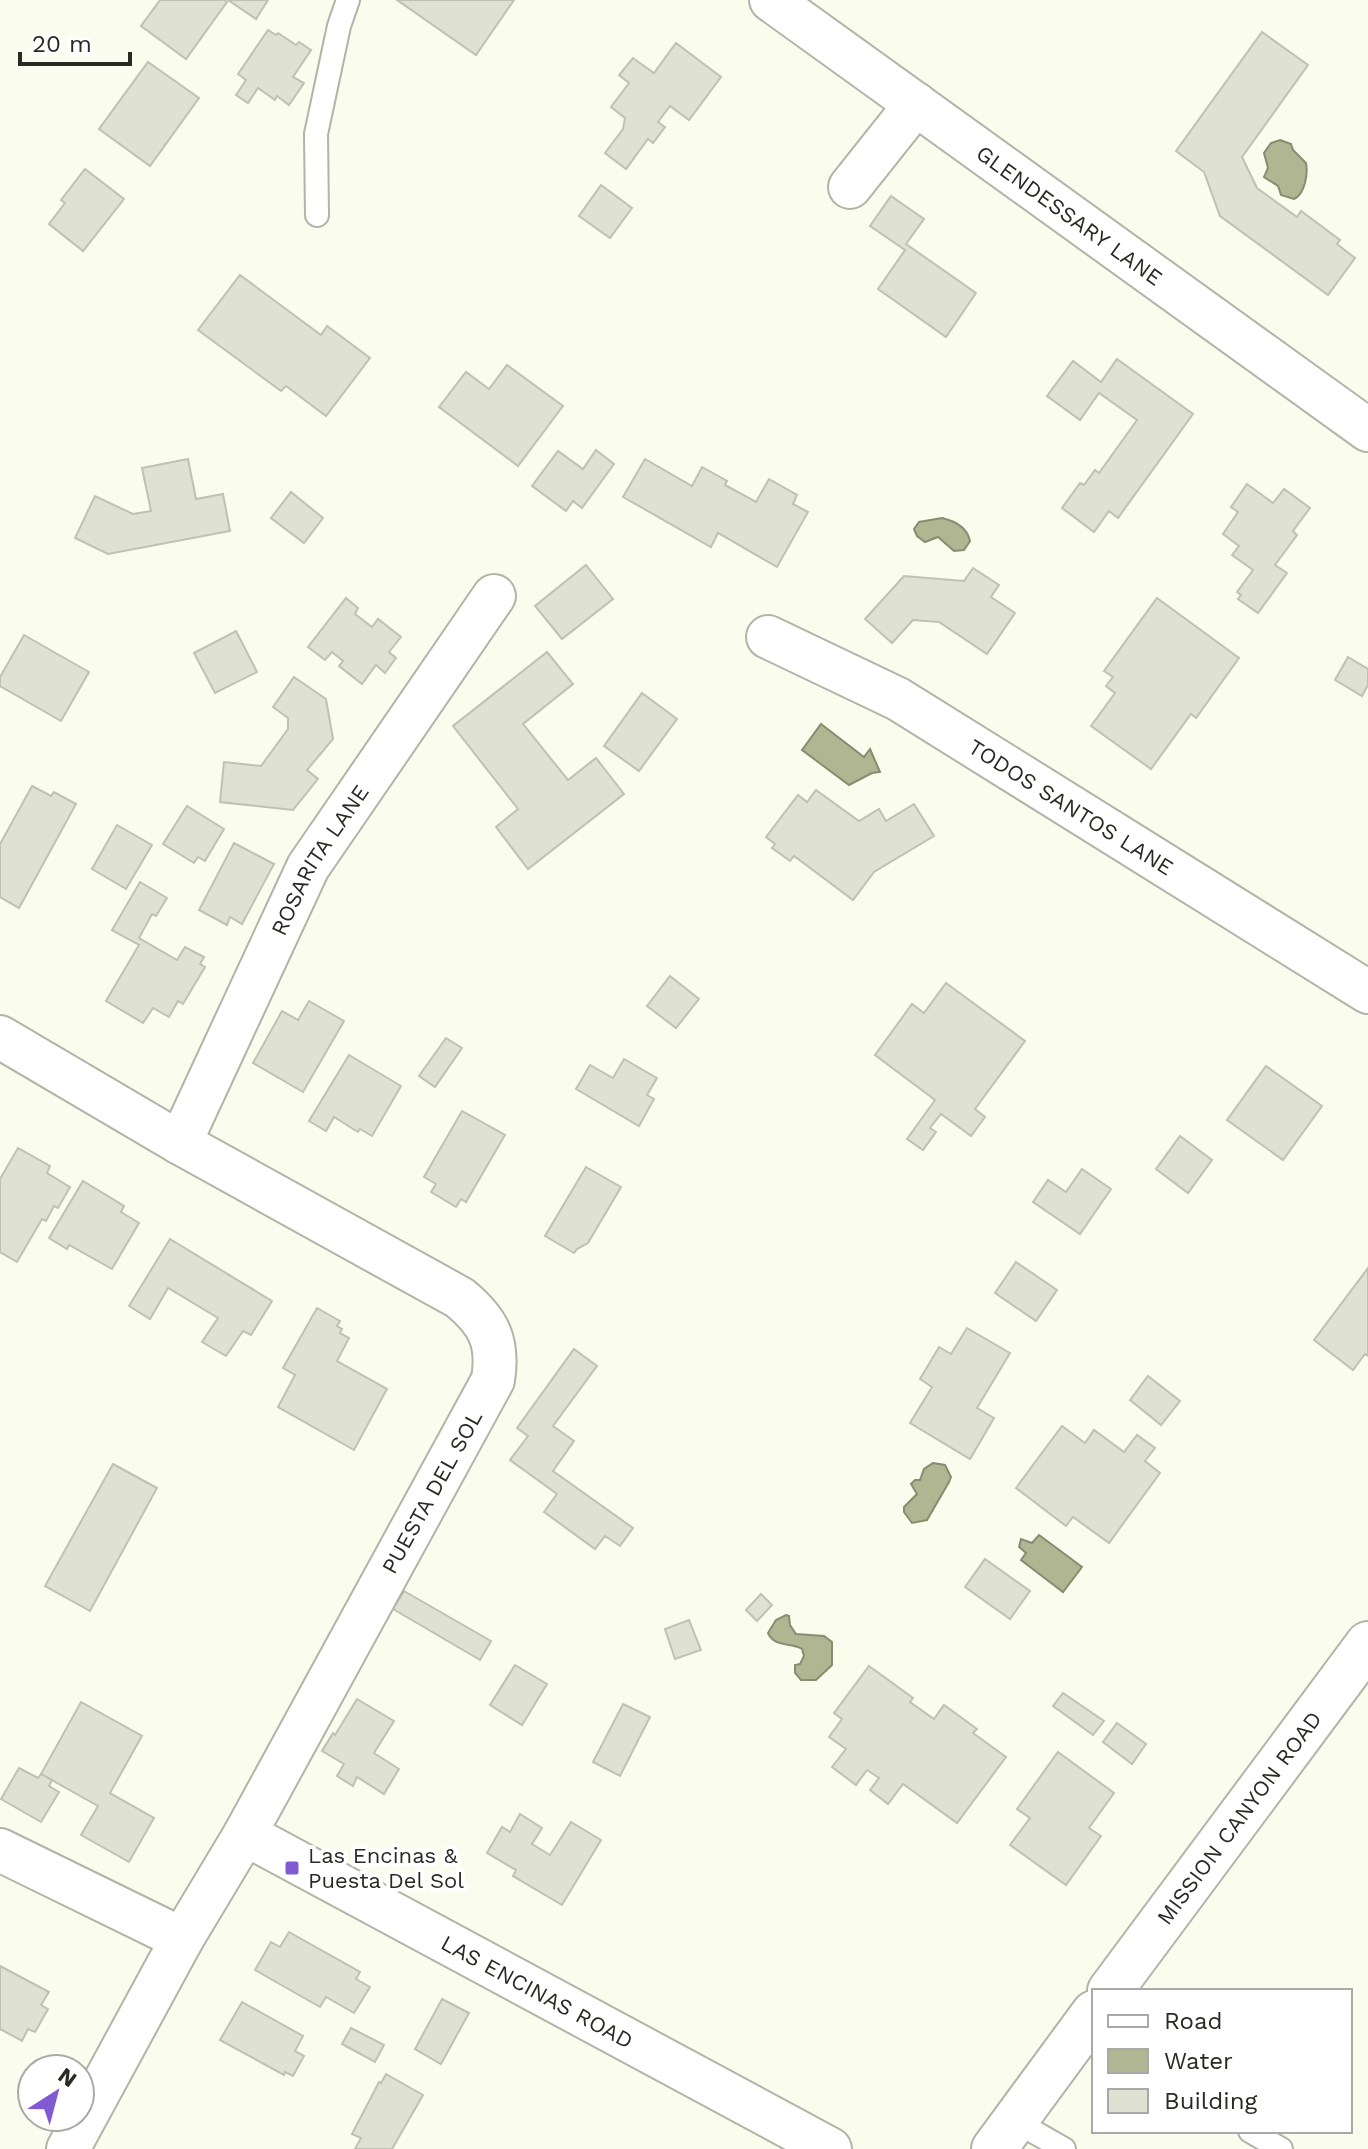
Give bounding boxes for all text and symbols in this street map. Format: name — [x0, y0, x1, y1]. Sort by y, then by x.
scale bar — [20, 16, 130, 66]
text: 20 m — [32, 30, 92, 58]
street label: GLENDESSARY LANE — [972, 140, 1167, 290]
street label: TODOS SANTOS LANE — [964, 734, 1178, 880]
street label: ROSARITA LANE — [266, 780, 373, 939]
street label: PUESTA DEL SOL — [377, 1406, 487, 1578]
street label: MISSION CANYON ROAD — [1152, 1706, 1326, 1929]
place label: Las Encinas & Puesta Del Sol — [308, 1843, 464, 1893]
marker: Las Encinas & Puesta Del Sol — [283, 1859, 301, 1877]
street label: LAS ENCINAS ROAD — [437, 1930, 637, 2053]
legend — [1092, 1989, 1352, 2133]
text: Road — [1164, 2007, 1223, 2035]
text: Water — [1164, 2047, 1233, 2075]
north arrow — [16, 2053, 96, 2133]
text: N — [54, 2062, 81, 2092]
text: Building — [1164, 2087, 1257, 2115]

